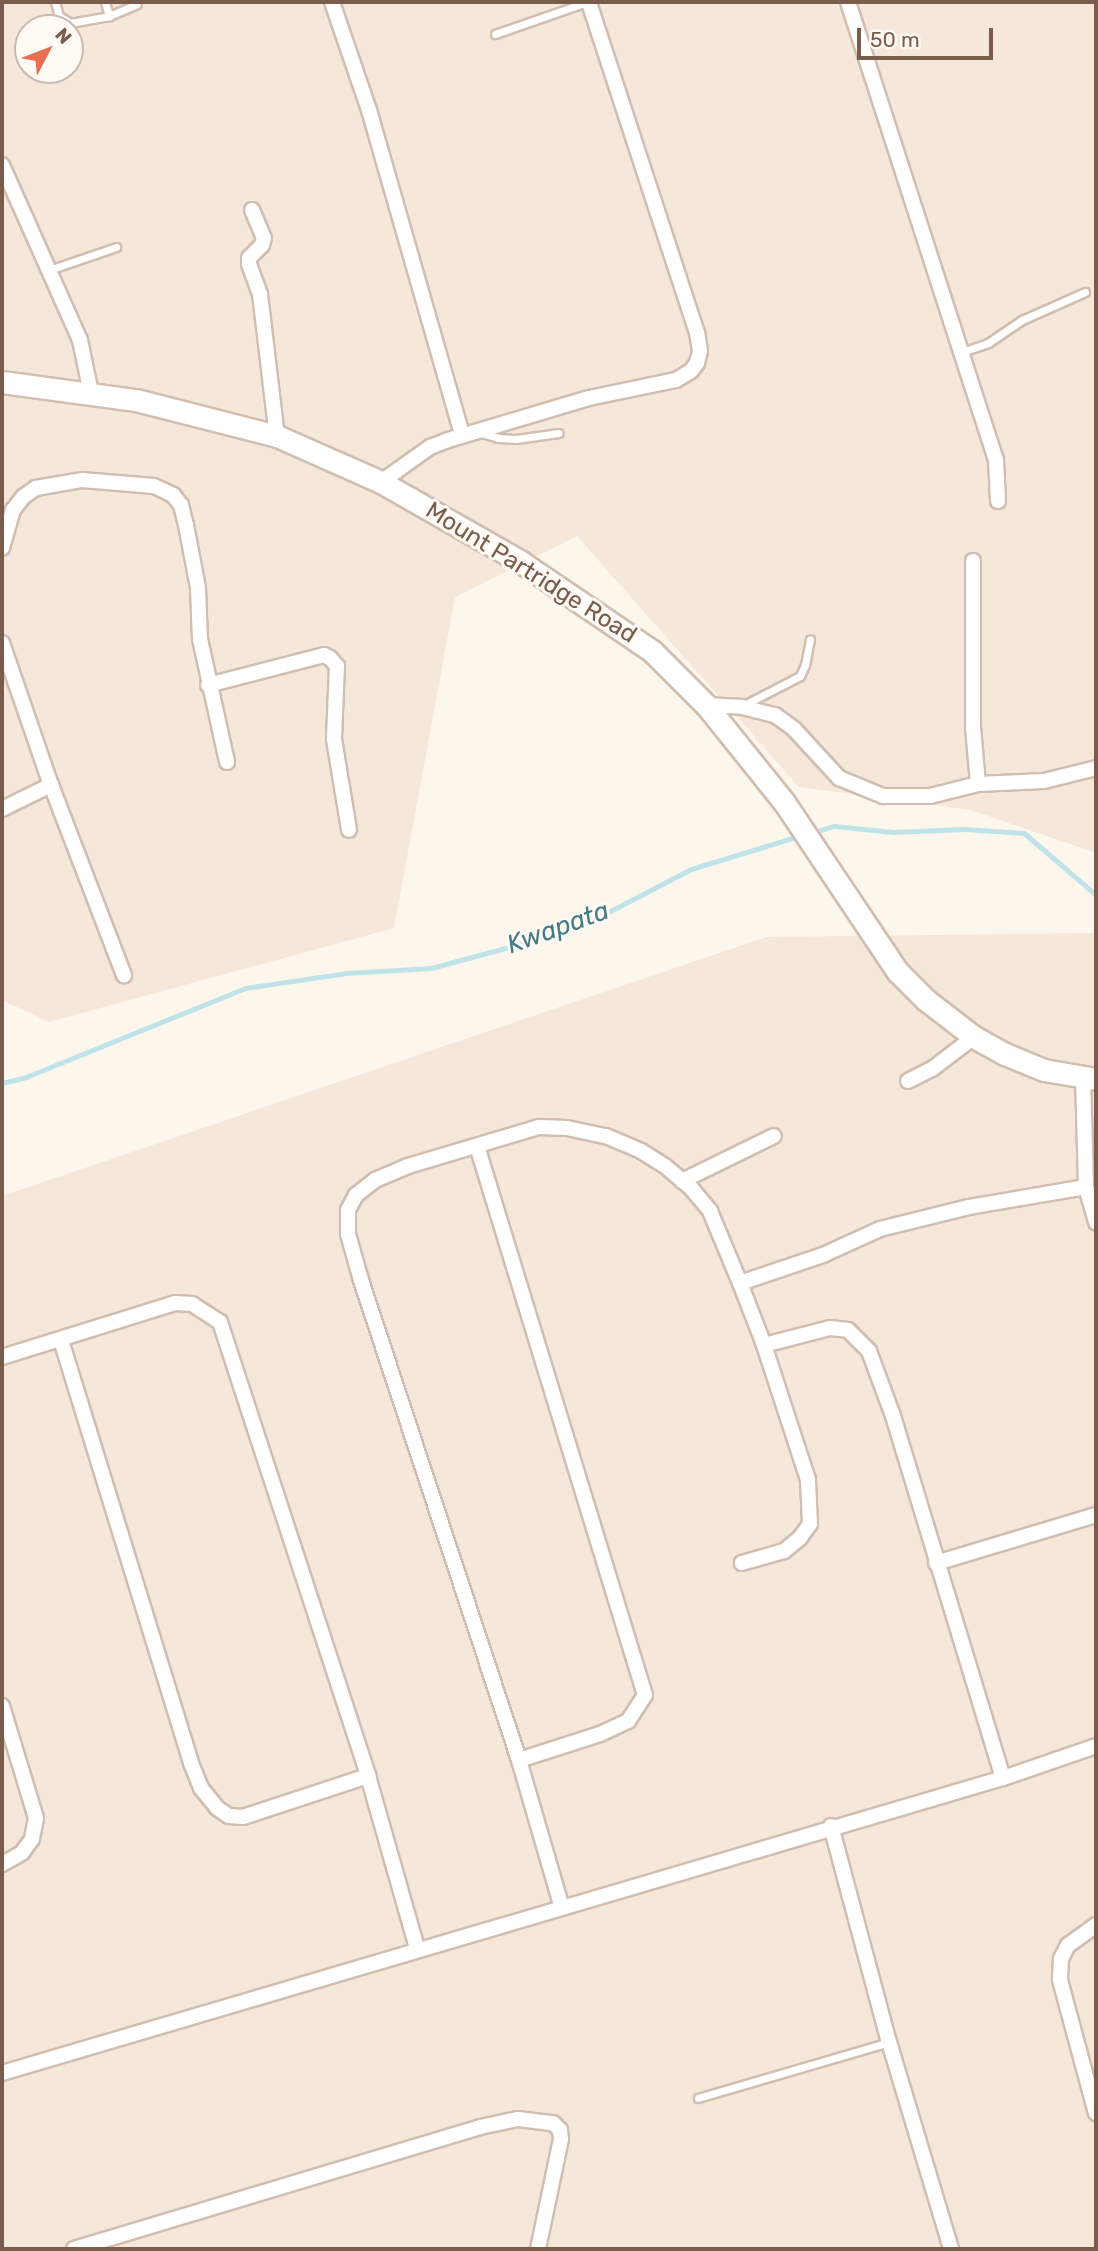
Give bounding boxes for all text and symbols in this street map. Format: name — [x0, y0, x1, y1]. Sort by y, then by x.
north arrow — [14, 14, 84, 84]
scale bar — [860, 14, 996, 58]
text: N — [50, 23, 77, 49]
text: 50 m — [870, 27, 920, 52]
street label: Mount Partridge Road — [420, 496, 642, 650]
water label: Kwapata — [503, 895, 613, 961]

